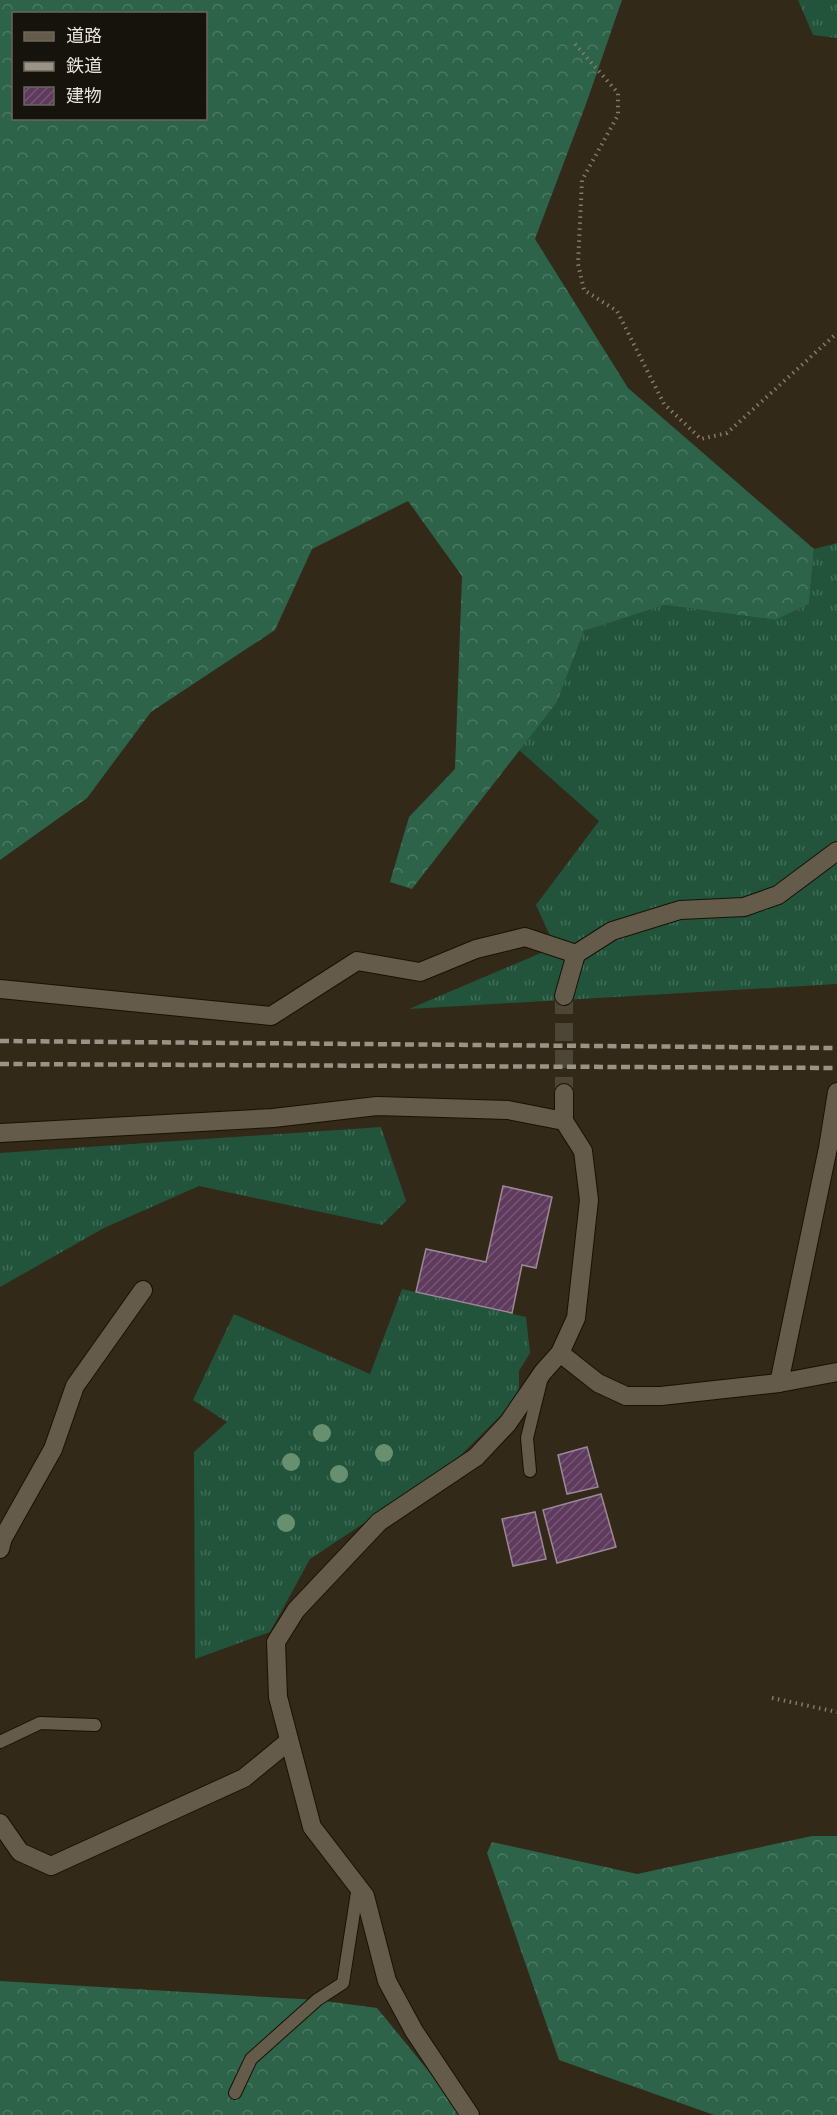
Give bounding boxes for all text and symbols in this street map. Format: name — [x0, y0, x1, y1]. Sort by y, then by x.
legend — [12, 12, 207, 120]
text: 道路 — [66, 25, 102, 46]
text: 鉄道 — [66, 55, 102, 76]
text: 建物 — [66, 85, 102, 106]

